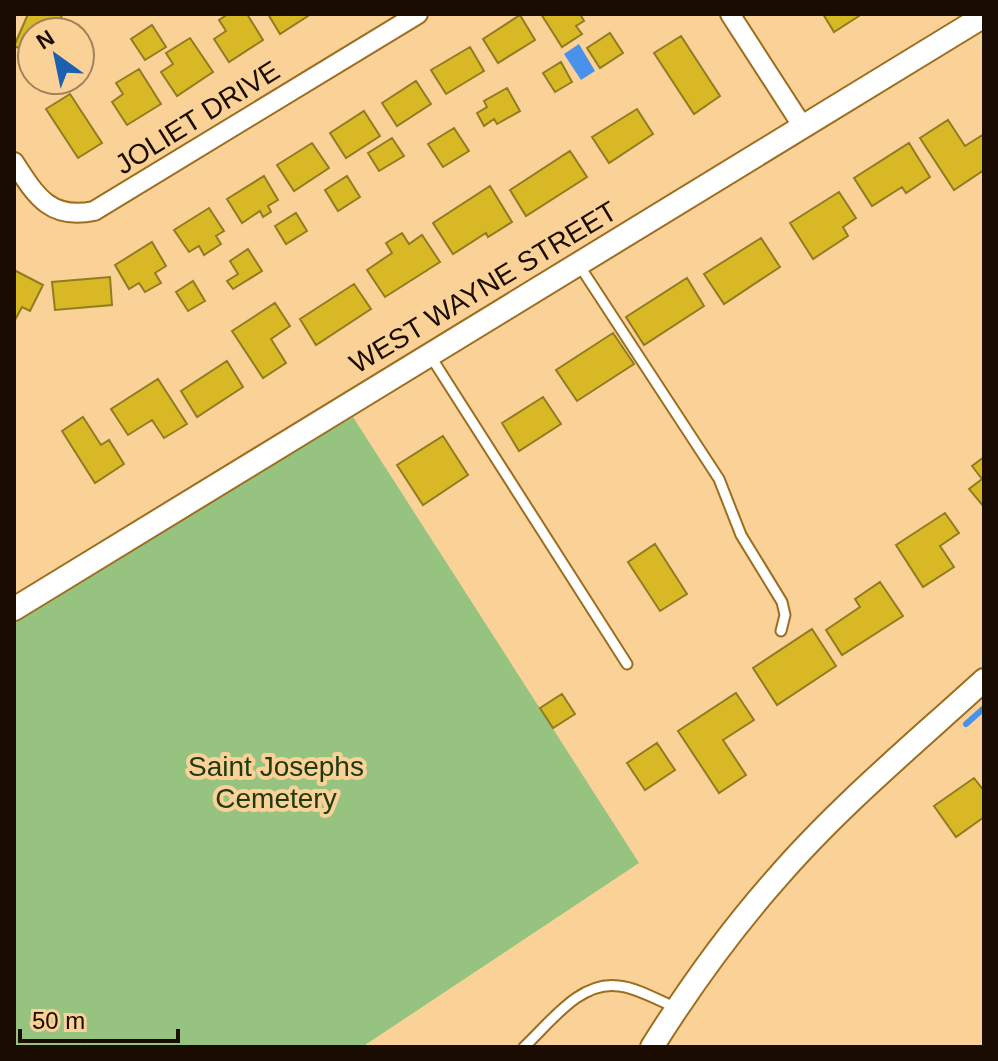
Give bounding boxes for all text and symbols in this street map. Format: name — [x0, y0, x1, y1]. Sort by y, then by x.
north arrow — [16, 16, 96, 96]
text: N — [32, 25, 59, 54]
street label: JOLIET DRIVE — [109, 55, 285, 180]
street label: WEST WAYNE STREET — [344, 195, 622, 380]
park label: Saint Josephs Cemetery — [188, 751, 364, 814]
scale bar — [20, 993, 178, 1043]
text: 50 m — [32, 1007, 85, 1034]

